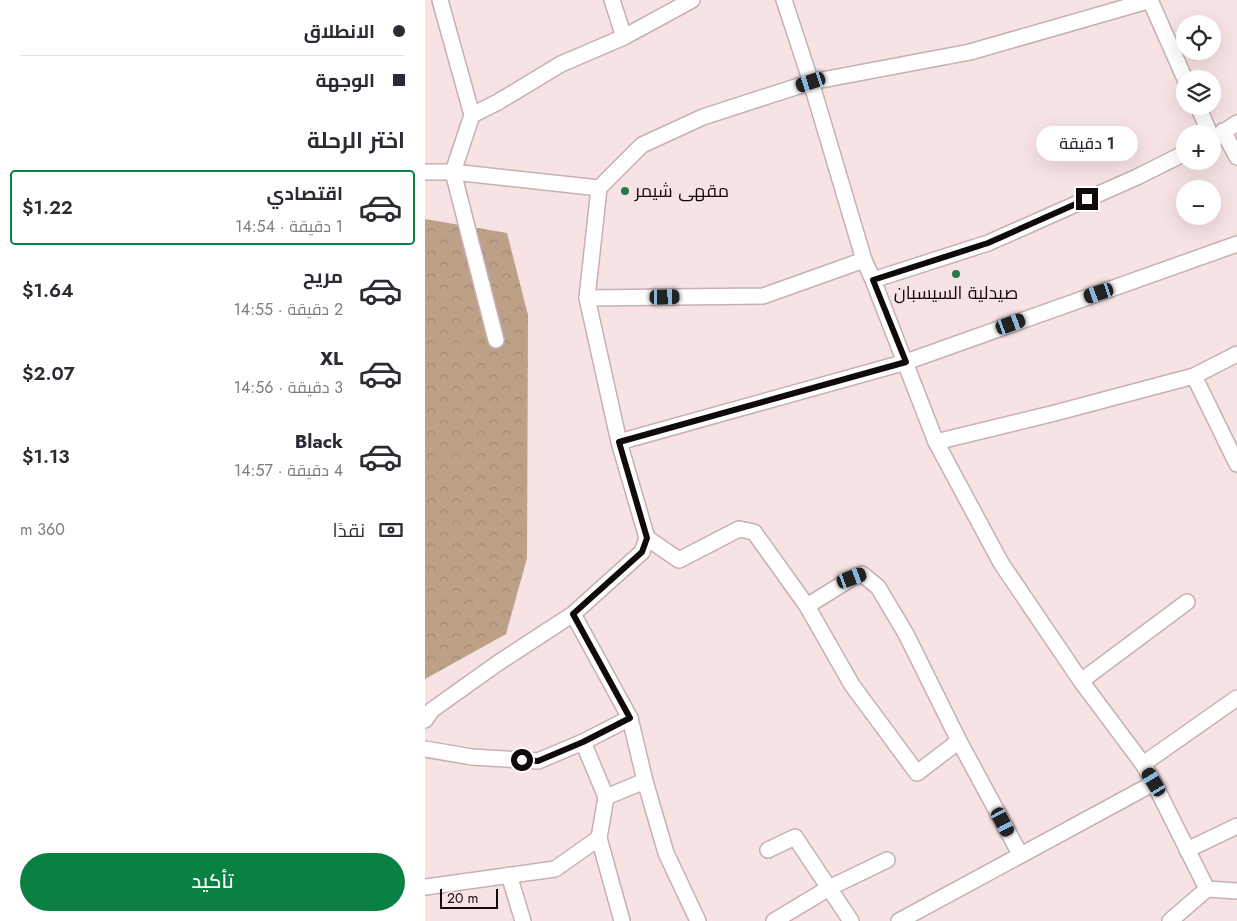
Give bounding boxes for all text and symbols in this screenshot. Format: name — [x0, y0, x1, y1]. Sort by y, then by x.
map controls — [1176, 15, 1221, 225]
button: locate — [1176, 15, 1221, 60]
text: الانطلاق — [304, 18, 375, 45]
text: الوجهة — [315, 67, 375, 94]
car — [794, 70, 827, 94]
button: layers — [1176, 70, 1221, 115]
text: اختر الرحلة — [307, 124, 405, 156]
button: + — [1176, 125, 1221, 170]
callout: 1 دقيقة — [1036, 126, 1138, 162]
text: 1 دقيقة — [1059, 132, 1115, 155]
place label: مقهى شيمر — [634, 178, 729, 204]
text: اقتصادي — [267, 180, 343, 207]
button: − — [1176, 180, 1221, 225]
icon: car — [358, 185, 403, 230]
marker: مقهى شيمر — [619, 185, 631, 197]
route end — [1076, 188, 1098, 210]
text: $1.22 — [22, 194, 73, 221]
text: 1 دقيقة · 14:54 — [235, 215, 343, 238]
text: مريح — [303, 263, 343, 290]
icon: car — [358, 268, 403, 313]
marker: صيدلية السيسبان — [950, 268, 962, 280]
text: $1.64 — [22, 277, 74, 304]
place label: صيدلية السيسبان — [894, 280, 1018, 306]
car — [1082, 281, 1115, 305]
car — [649, 289, 680, 305]
text: 2 دقيقة · 14:55 — [234, 298, 343, 321]
car — [994, 312, 1027, 336]
text: XL — [320, 345, 343, 372]
icon: car — [358, 351, 403, 396]
text: $2.07 — [22, 360, 75, 387]
text: 3 دقيقة · 14:56 — [234, 376, 343, 399]
text: Black — [295, 428, 343, 455]
icon: car — [358, 434, 403, 479]
text: $1.13 — [22, 443, 70, 470]
text: 4 دقيقة · 14:57 — [234, 459, 343, 482]
icon: cash — [377, 516, 405, 544]
text: نقدًا — [333, 517, 365, 544]
text: 360 m — [20, 518, 65, 541]
car — [835, 566, 868, 590]
route start — [511, 749, 533, 771]
car — [1139, 765, 1168, 799]
car — [989, 805, 1016, 839]
button: تأكيد — [20, 853, 405, 911]
scale bar — [440, 886, 497, 909]
text: 20 m — [447, 888, 479, 908]

